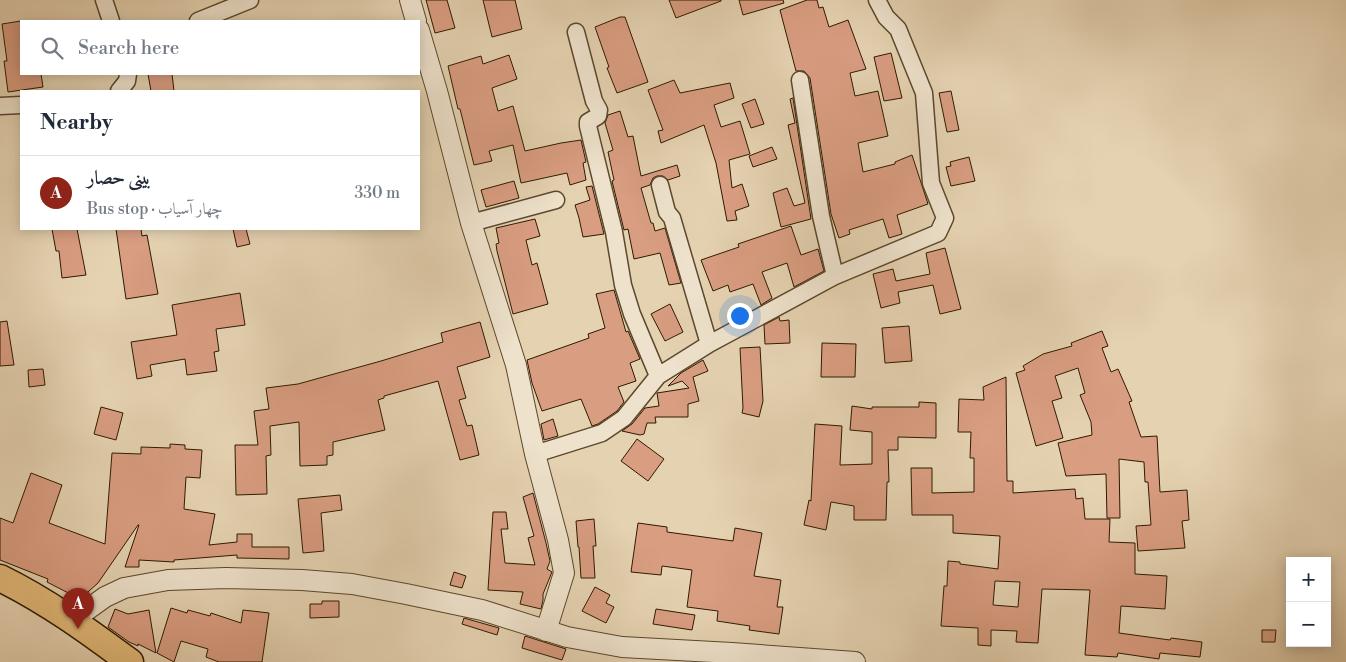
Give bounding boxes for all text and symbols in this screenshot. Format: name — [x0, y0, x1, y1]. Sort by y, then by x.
search box — [20, 20, 420, 75]
icon: search — [38, 34, 66, 62]
text: Search here — [78, 36, 179, 60]
text: Nearby — [40, 110, 113, 136]
text: بینی حصار — [87, 166, 151, 190]
text: A — [50, 183, 62, 203]
text: 330 m — [354, 183, 400, 203]
text: Bus stop · چهار آسیاب — [87, 199, 223, 219]
your location — [727, 303, 753, 329]
map controls — [1286, 557, 1331, 647]
button: + — [1286, 557, 1331, 602]
pin: A — [62, 588, 94, 629]
button: − — [1286, 602, 1331, 647]

